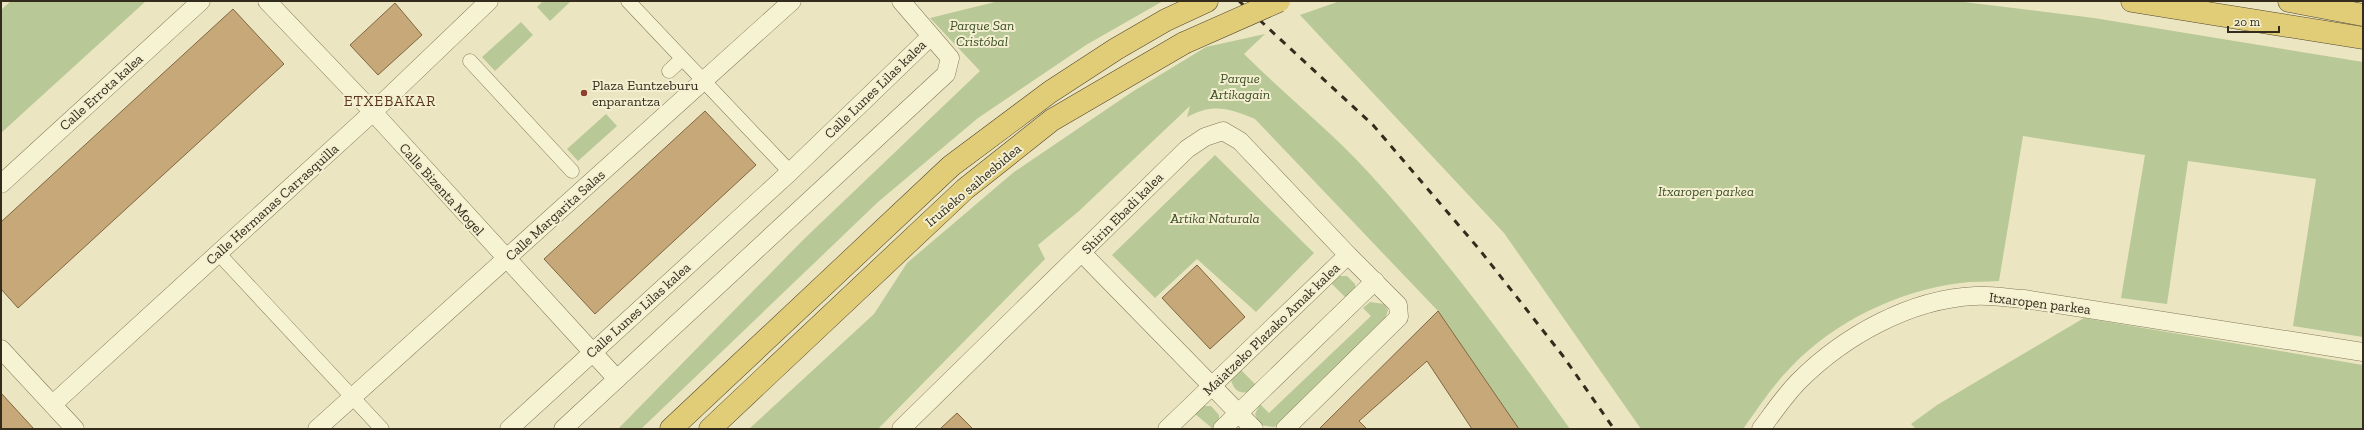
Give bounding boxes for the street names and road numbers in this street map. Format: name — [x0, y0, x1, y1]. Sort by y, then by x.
street label: Calle Lunes Lilas kalea — [821, 36, 930, 142]
street label: Calle Errota kalea — [56, 50, 147, 134]
street label: Calle Bizenta Mogel — [396, 139, 488, 239]
street label: Calle Hermanas Carrasquilla — [203, 140, 342, 268]
street label: Iruñeko saihesbidea — [922, 140, 1025, 230]
street label: Calle Margarita Salas — [502, 166, 609, 265]
street label: Shirin Ebadi kalea — [1078, 169, 1167, 258]
street label: Calle Lunes Lilas kalea — [583, 259, 694, 362]
street label: Maiatzeko Plazako Amak kalea — [1199, 259, 1343, 399]
street label: Itxaropen parkea — [1988, 289, 2092, 318]

